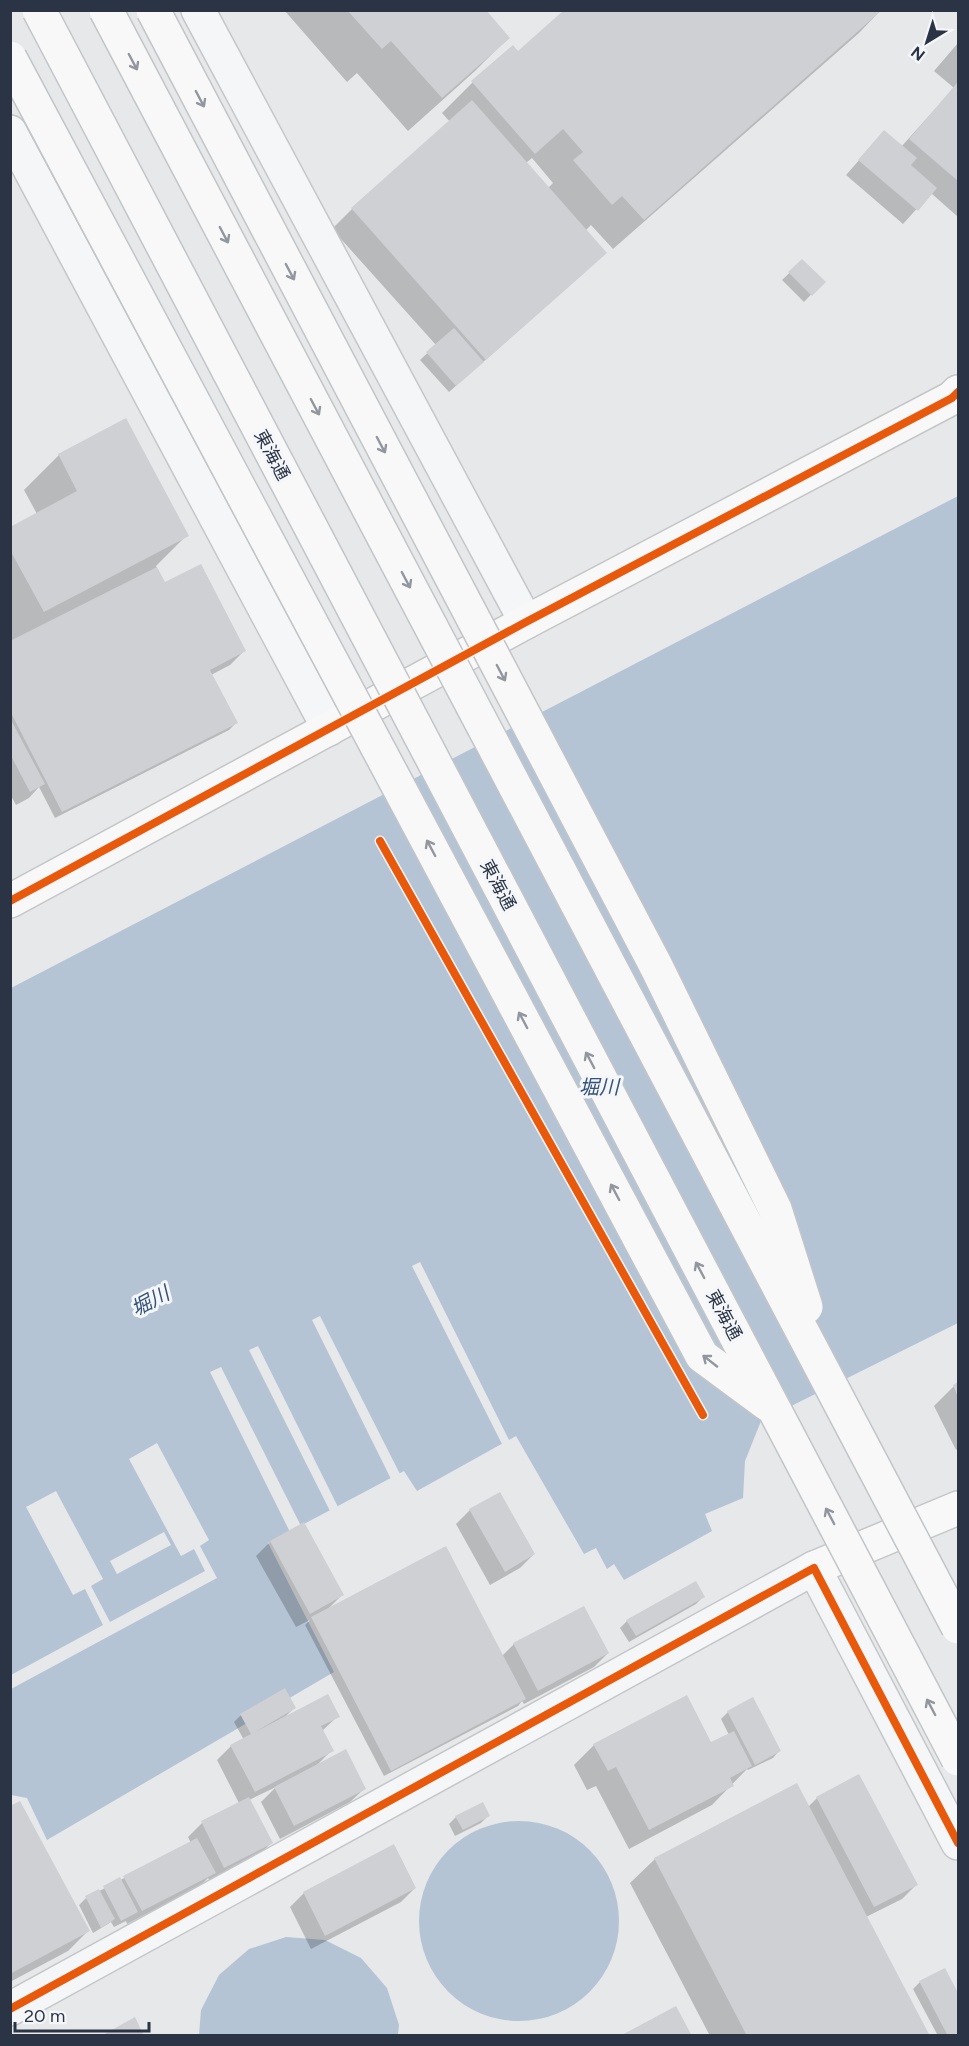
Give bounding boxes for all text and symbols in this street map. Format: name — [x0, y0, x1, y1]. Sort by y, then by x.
north arrow — [897, 12, 957, 72]
text: N — [907, 42, 929, 65]
one-way arrow — [128, 53, 140, 71]
one-way arrow — [194, 90, 206, 108]
one-way arrow — [219, 225, 230, 243]
one-way arrow — [284, 263, 296, 280]
one-way arrow — [310, 398, 321, 416]
street label: 東海通 — [250, 426, 294, 484]
one-way arrow — [376, 435, 387, 453]
one-way arrow — [401, 570, 412, 588]
one-way arrow — [495, 664, 507, 681]
one-way arrow — [425, 840, 437, 857]
street label: 東海通 — [476, 856, 520, 914]
one-way arrow — [517, 1012, 529, 1029]
one-way arrow — [584, 1051, 595, 1069]
water label: 堀川 — [579, 1075, 621, 1099]
one-way arrow — [609, 1184, 621, 1201]
one-way arrow — [694, 1261, 705, 1279]
water label: 堀川 — [127, 1280, 175, 1321]
street label: 東海通 — [702, 1286, 746, 1344]
one-way arrow — [702, 1355, 718, 1368]
one-way arrow — [824, 1508, 835, 1526]
one-way arrow — [925, 1699, 936, 1717]
scale bar — [15, 1995, 148, 2033]
text: 20 m — [24, 2005, 65, 2027]

